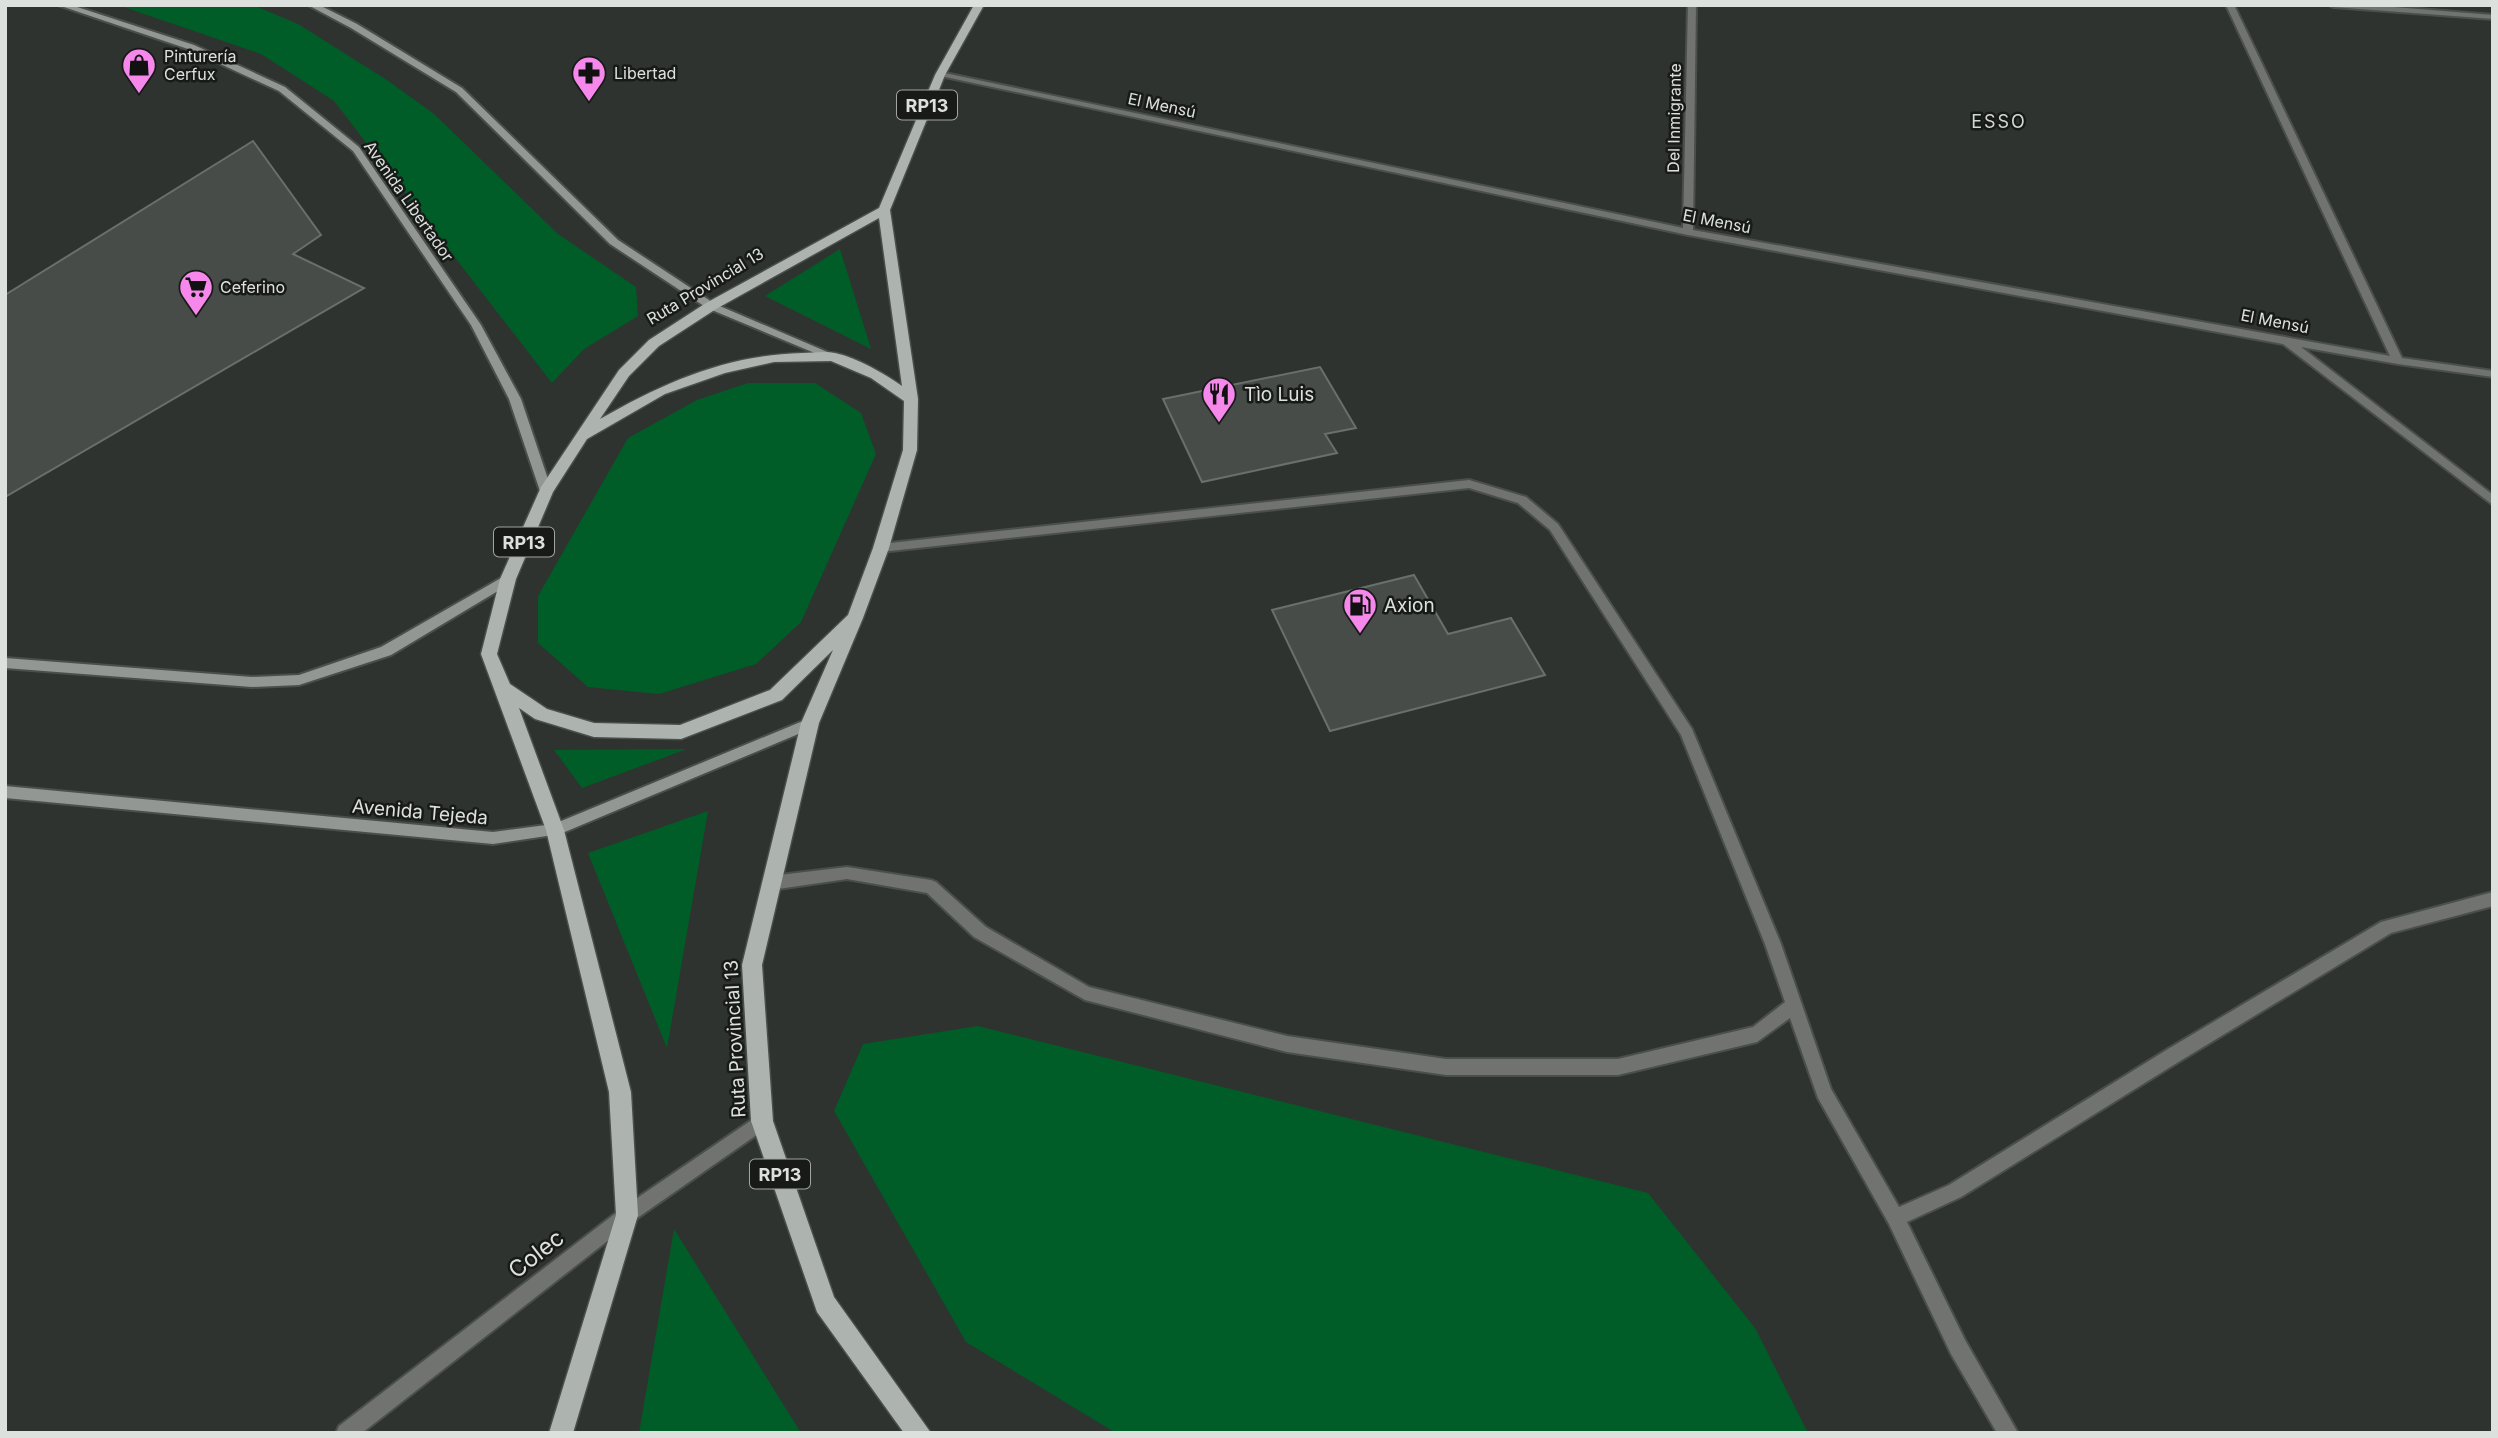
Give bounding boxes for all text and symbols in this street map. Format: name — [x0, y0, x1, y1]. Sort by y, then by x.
shop icon: Pinturería Cerfux — [120, 46, 158, 95]
place label: Pinturería Cerfux — [164, 46, 236, 84]
pharmacy icon: Libertad — [570, 54, 608, 103]
place label: Libertad — [614, 63, 676, 83]
street label: Del Inmigrante — [1663, 63, 1685, 173]
street label: El Mensú — [1126, 88, 1198, 122]
road number: RP13 — [897, 90, 957, 120]
district label: ESSO — [1971, 111, 2027, 132]
street label: Avenida Libertador — [360, 137, 458, 265]
street label: El Mensú — [1681, 205, 1753, 237]
street label: Ruta Provincial 13 — [643, 243, 767, 329]
supermarket icon: Ceferino — [177, 268, 215, 317]
place label: Ceferino — [220, 277, 285, 297]
street label: El Mensú — [2239, 305, 2311, 337]
restaurant icon: Tìo Luis — [1200, 375, 1238, 424]
place label: Tìo Luis — [1244, 383, 1314, 406]
road number: RP13 — [494, 528, 554, 556]
fuel station icon: Axion — [1341, 586, 1379, 635]
place label: Axion — [1384, 594, 1435, 617]
street label: Avenida Tejeda — [351, 795, 489, 829]
street label: Ruta Provincial 13 — [719, 960, 751, 1118]
road number: RP13 — [750, 1160, 810, 1189]
street label: Colec — [503, 1224, 569, 1284]

